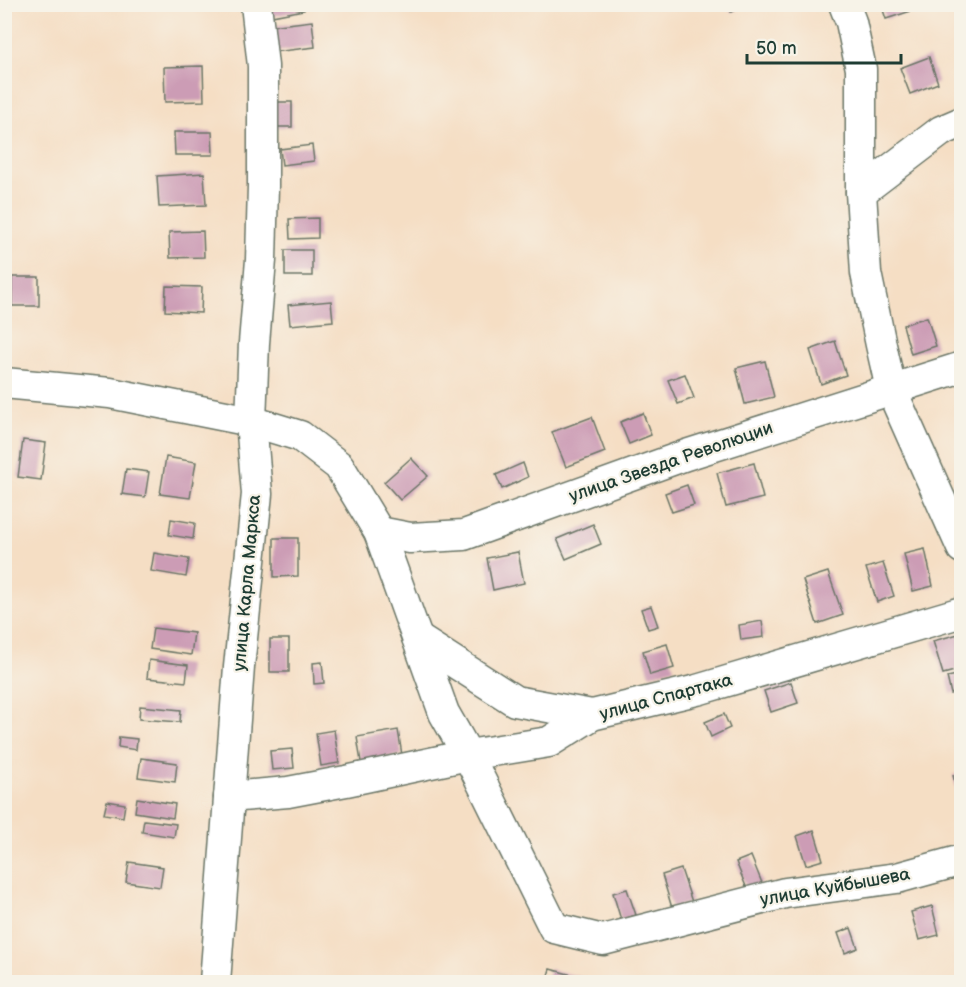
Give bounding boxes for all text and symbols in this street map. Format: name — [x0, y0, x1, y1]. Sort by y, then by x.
scale bar — [747, 27, 902, 65]
text: 50 m — [756, 38, 797, 59]
street label: улица Звезда Революции — [566, 417, 776, 507]
street label: улица Карла Маркса — [229, 493, 265, 672]
street label: улица Спартака — [597, 669, 735, 725]
street label: улица Куйбышева — [759, 863, 912, 911]

